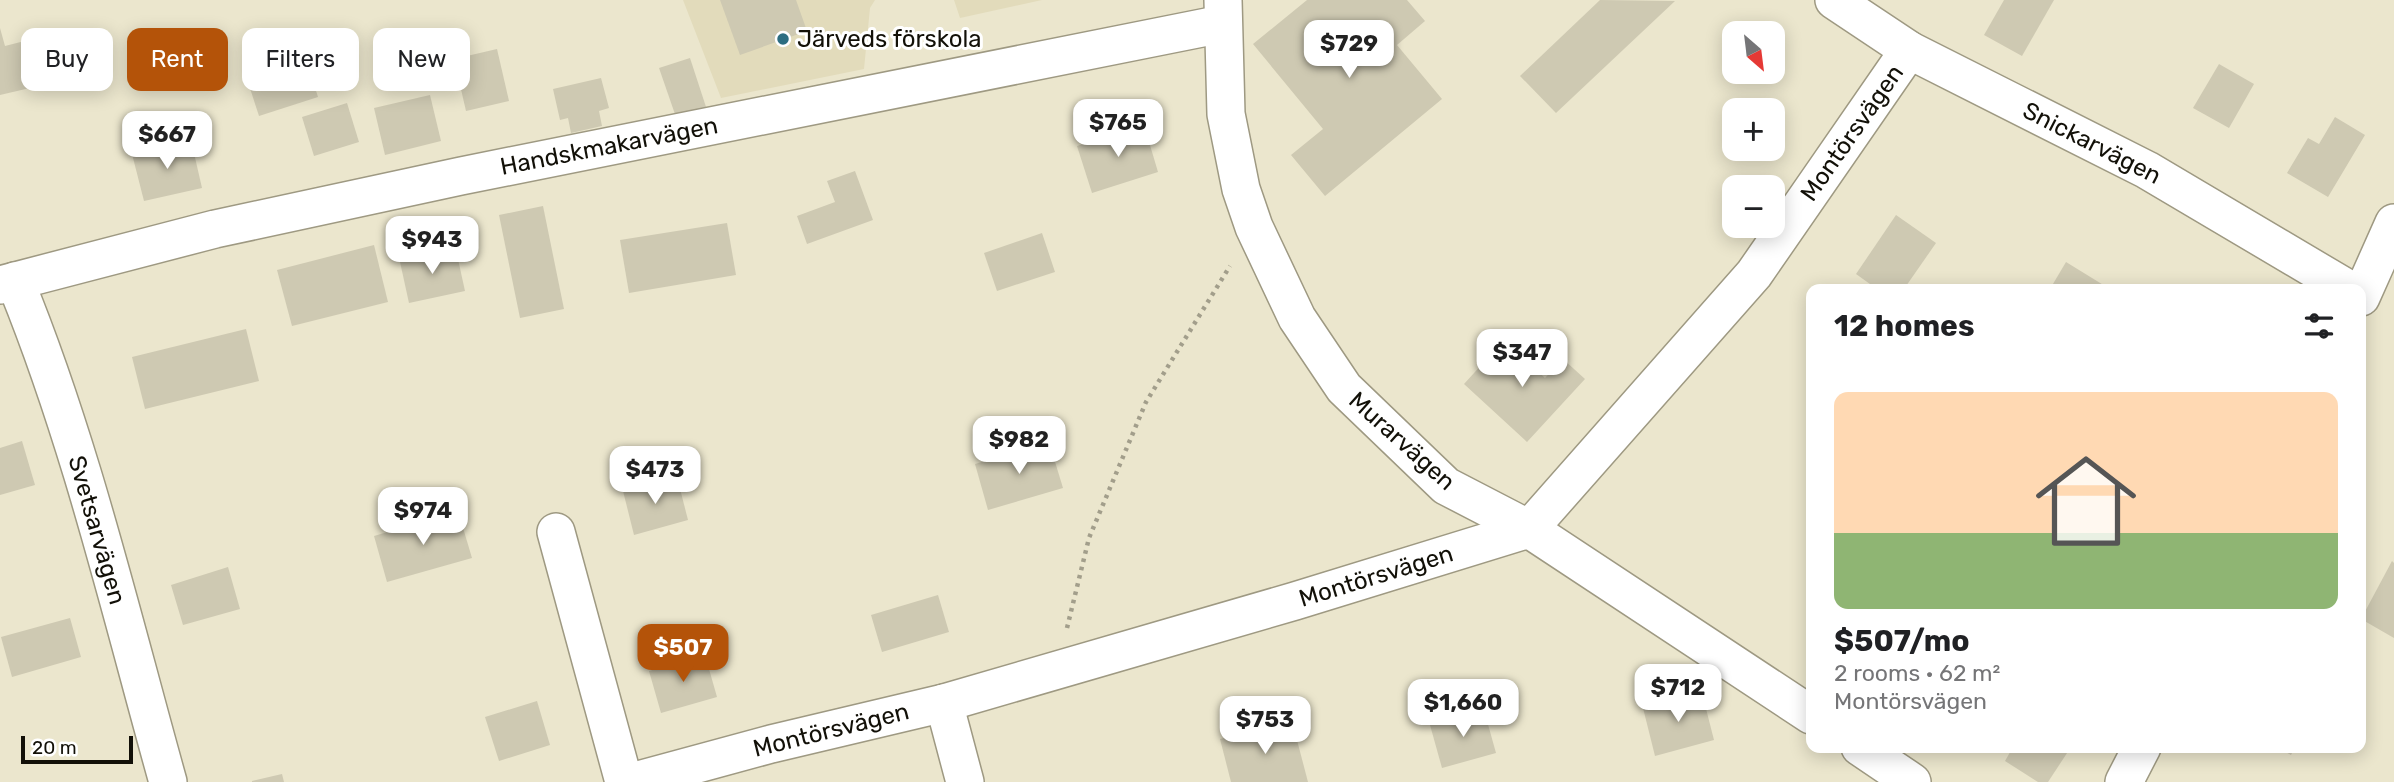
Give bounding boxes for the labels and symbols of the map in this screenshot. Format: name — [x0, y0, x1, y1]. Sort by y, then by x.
pin: $729 — [1308, 20, 1390, 80]
north arrow — [1722, 21, 1785, 84]
place label: Järveds förskola — [797, 25, 982, 53]
marker: Järveds förskola — [775, 31, 791, 47]
street label: Montörsvägen — [1795, 60, 1909, 206]
street label: Snickarvägen — [2018, 96, 2166, 190]
pin: $765 — [1077, 100, 1159, 159]
pin: $667 — [126, 111, 208, 171]
street label: Handskmakarvägen — [498, 111, 720, 181]
pin: $943 — [391, 216, 473, 276]
pin: $347 — [1481, 330, 1563, 389]
street label: Murarvägen — [1343, 386, 1461, 496]
pin: $982 — [978, 416, 1060, 476]
pin: $473 — [614, 447, 696, 506]
street label: Svetsarvägen — [62, 452, 132, 608]
pin: $974 — [382, 488, 464, 547]
street label: Montörsvägen — [1296, 539, 1456, 613]
pin: $507 — [642, 624, 724, 684]
pin: $712 — [1637, 664, 1719, 724]
pin: $1,660 — [1406, 680, 1520, 739]
pin: $753 — [1224, 696, 1306, 756]
street label: Montörsvägen — [750, 697, 912, 763]
scale bar — [21, 733, 133, 765]

